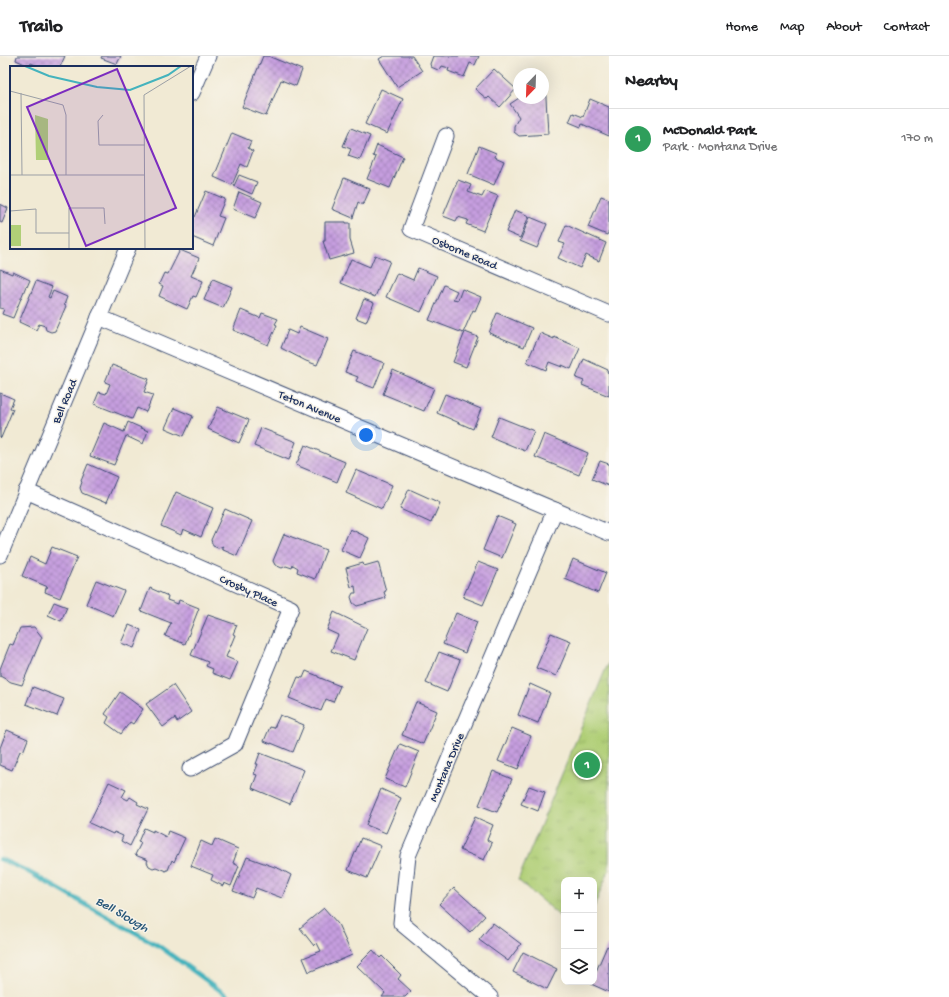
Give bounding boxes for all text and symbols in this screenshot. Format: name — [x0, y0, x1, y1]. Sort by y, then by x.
text: Trailo — [20, 16, 63, 39]
text: Home — [726, 19, 758, 36]
text: Map — [780, 19, 804, 36]
text: About — [826, 19, 862, 36]
text: Contact — [884, 19, 929, 36]
inset map — [10, 66, 193, 249]
north arrow — [513, 68, 549, 104]
text: Nearby — [625, 72, 678, 92]
text: McDonald Park — [663, 122, 756, 140]
text: 1 — [635, 131, 641, 146]
text: 170 m — [901, 131, 933, 146]
text: Park · Montana Drive — [663, 140, 777, 155]
street label: Osborne Road — [430, 234, 500, 274]
street label: Bell Road — [50, 377, 82, 427]
street label: Teton Avenue — [275, 388, 343, 428]
your location — [356, 425, 376, 445]
street label: Crosby Place — [217, 573, 280, 611]
street label: Montana Drive — [427, 731, 469, 804]
pin: 1 — [574, 750, 600, 780]
map controls — [561, 877, 597, 985]
button: + — [561, 877, 597, 913]
water label: Bell Slough — [93, 894, 152, 937]
button: − — [561, 913, 597, 949]
button: layers — [561, 949, 597, 985]

